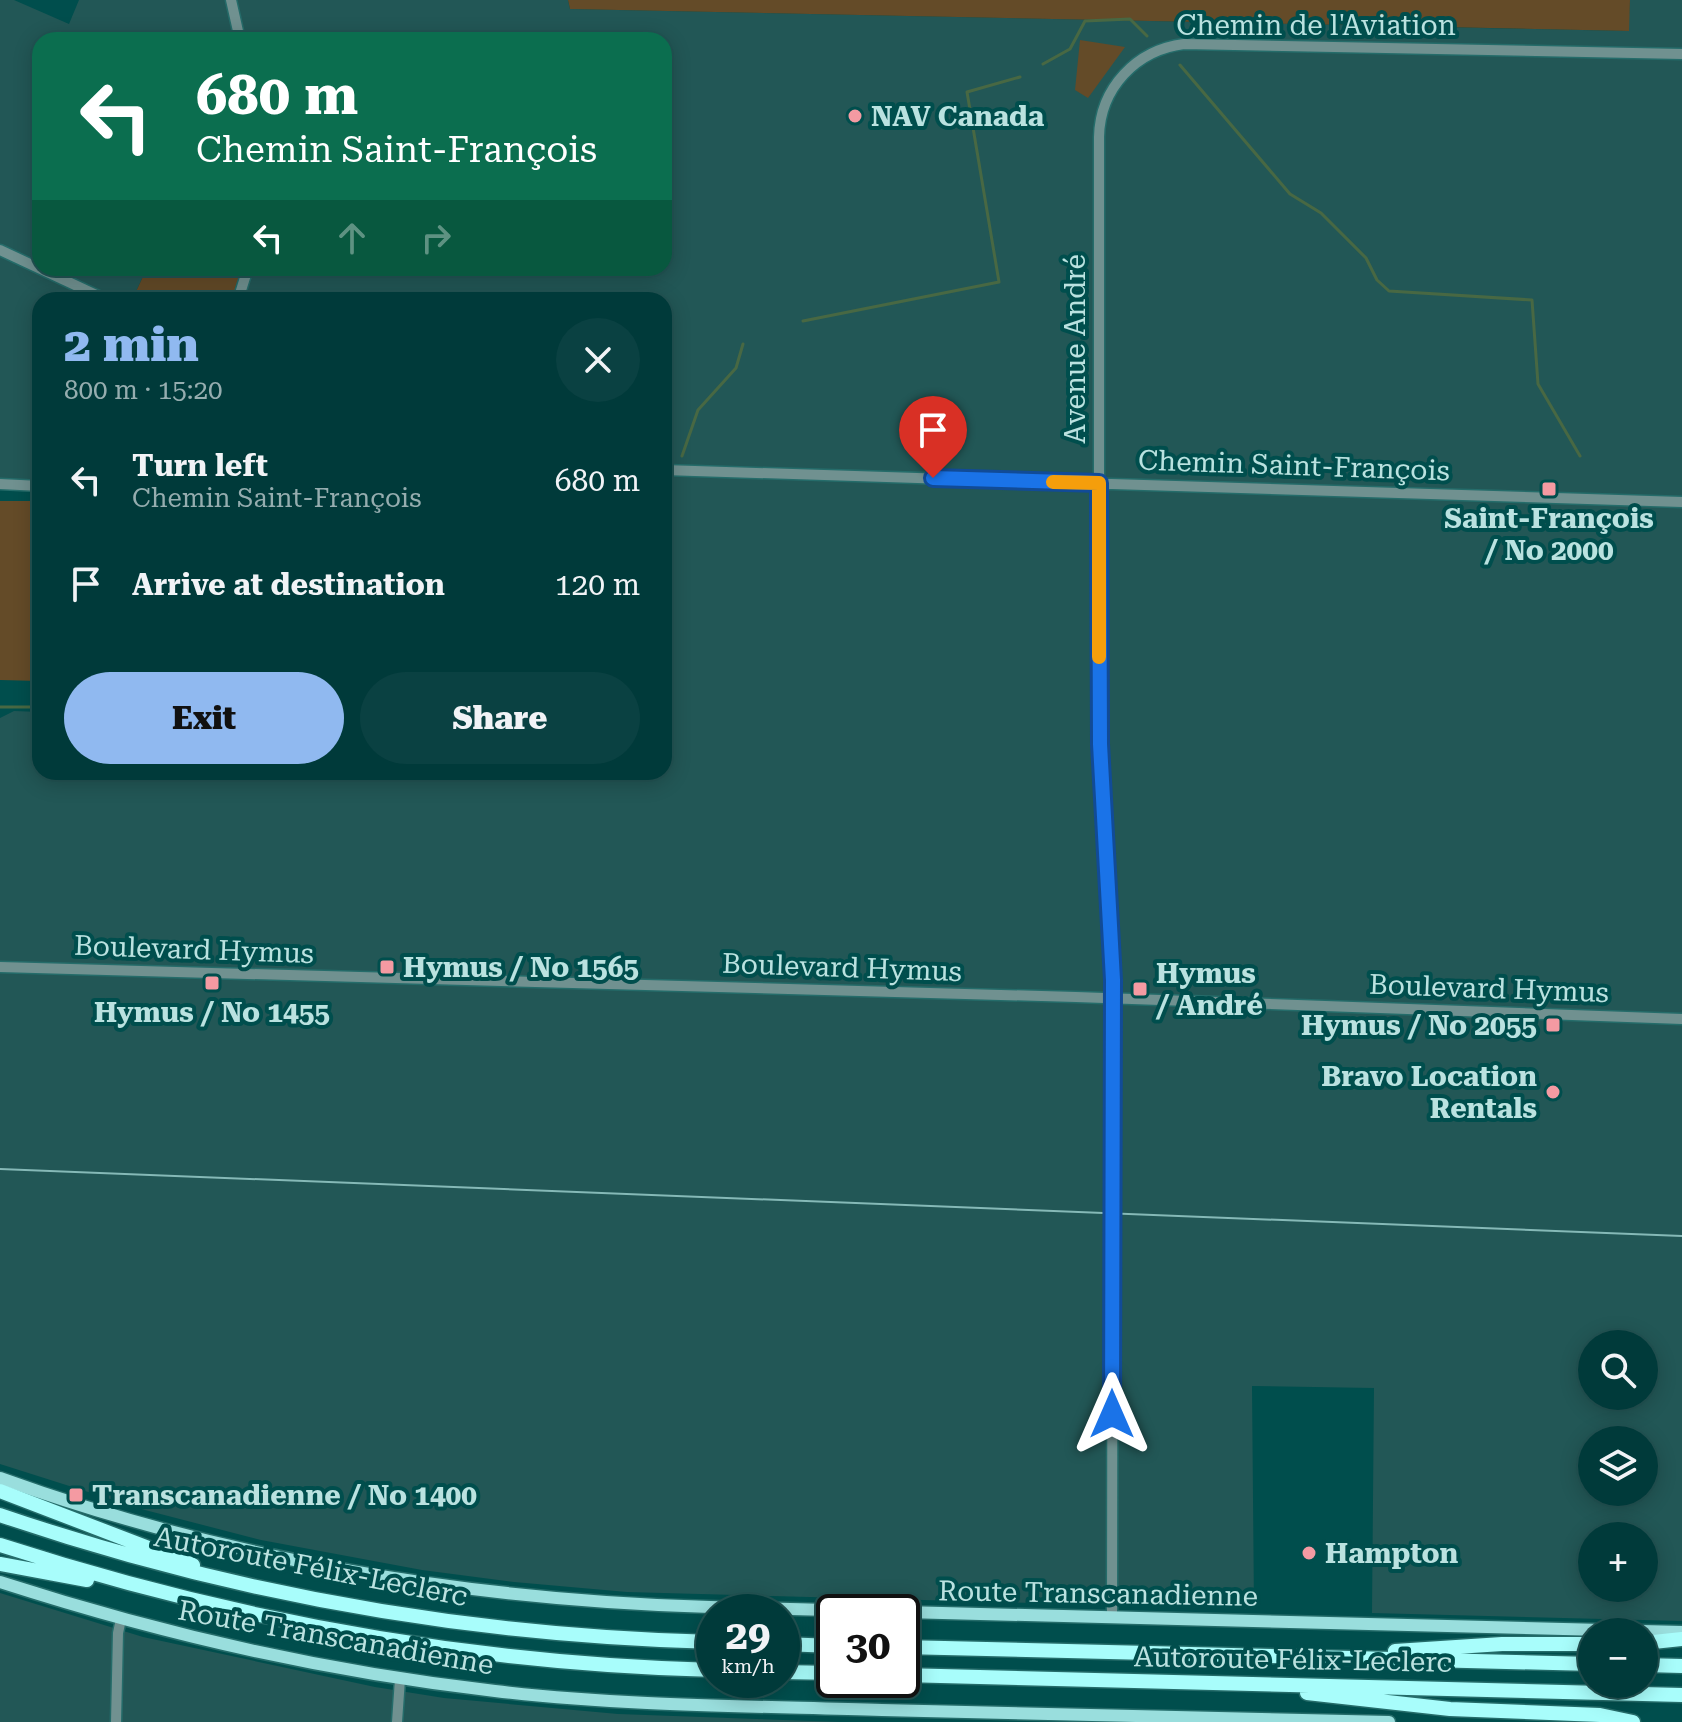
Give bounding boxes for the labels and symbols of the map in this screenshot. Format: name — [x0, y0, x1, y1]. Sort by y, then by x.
street label: Chemin de l'Aviation — [1176, 9, 1456, 42]
place label: NAV Canada — [871, 100, 1045, 133]
marker: NAV Canada — [846, 107, 864, 125]
street label: Avenue André — [1059, 254, 1092, 444]
pin — [899, 396, 967, 478]
street label: Chemin Saint-François — [1138, 444, 1450, 487]
marker: Saint-François / No 2000 — [1540, 480, 1558, 498]
place label: Saint-François / No 2000 — [1444, 502, 1654, 567]
street label: Boulevard Hymus — [73, 929, 315, 970]
street label: Boulevard Hymus — [721, 947, 963, 988]
place label: Hymus / No 1565 — [403, 951, 639, 984]
place label: Hymus / André — [1155, 957, 1263, 1022]
marker: Hymus / No 1565 — [378, 958, 396, 976]
street label: Boulevard Hymus — [1368, 968, 1610, 1009]
marker: Hymus / No 1455 — [203, 974, 221, 992]
marker: Hymus / André — [1131, 980, 1149, 998]
place label: Hymus / No 1455 — [94, 996, 330, 1029]
place label: Hymus / No 2055 — [1301, 1009, 1537, 1042]
marker: Hymus / No 2055 — [1544, 1016, 1562, 1034]
place label: Bravo Location Rentals — [1321, 1060, 1537, 1125]
marker: Bravo Location Rentals — [1544, 1083, 1562, 1101]
position arrow — [1070, 1372, 1154, 1456]
place label: Transcanadienne / No 1400 — [92, 1479, 477, 1512]
marker: Transcanadienne / No 1400 — [67, 1486, 85, 1504]
street label: Autoroute Félix-Leclerc — [151, 1520, 470, 1613]
place label: Hampton — [1325, 1537, 1459, 1570]
marker: Hampton — [1300, 1544, 1318, 1562]
street label: Route Transcanadienne — [938, 1574, 1258, 1613]
street label: Route Transcanadienne — [176, 1593, 496, 1682]
speed limit sign: 30 — [816, 1594, 920, 1698]
street label: Autoroute Félix-Leclerc — [1134, 1640, 1452, 1679]

